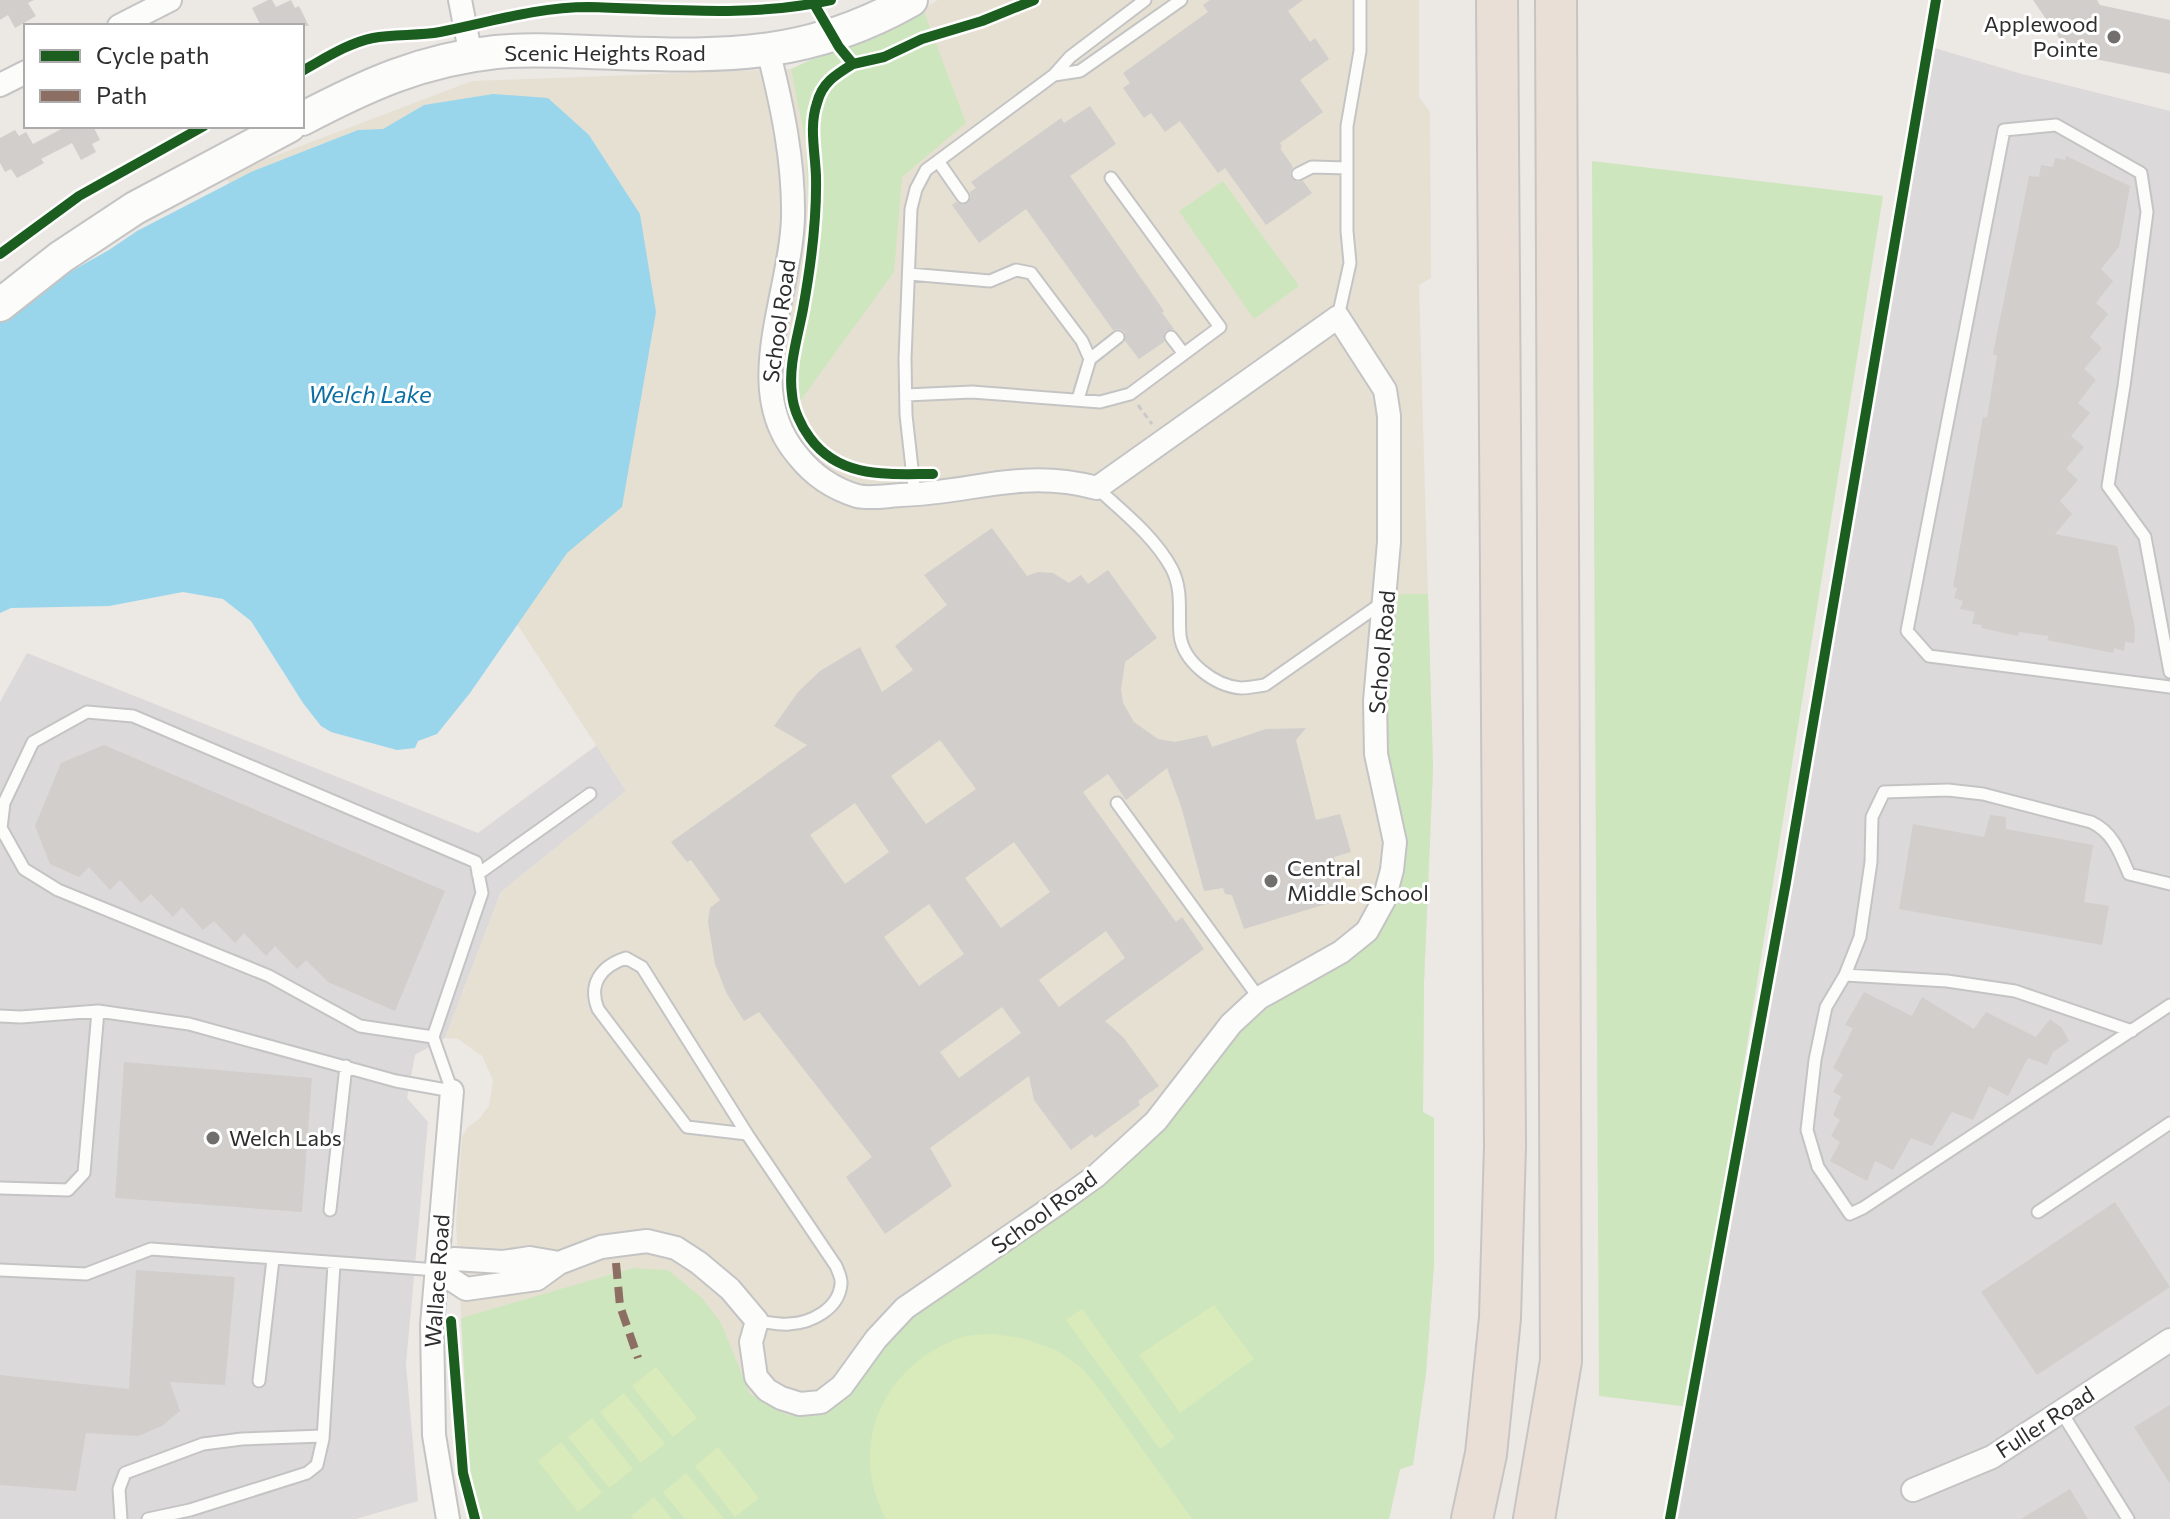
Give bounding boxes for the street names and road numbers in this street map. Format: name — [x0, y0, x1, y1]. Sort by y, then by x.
street label: Scenic Heights Road — [504, 39, 706, 66]
street label: School Road — [757, 258, 800, 384]
street label: School Road — [1363, 589, 1400, 715]
street label: School Road — [986, 1164, 1102, 1259]
street label: Wallace Road — [418, 1213, 455, 1349]
street label: Fuller Road — [1991, 1380, 2099, 1463]

